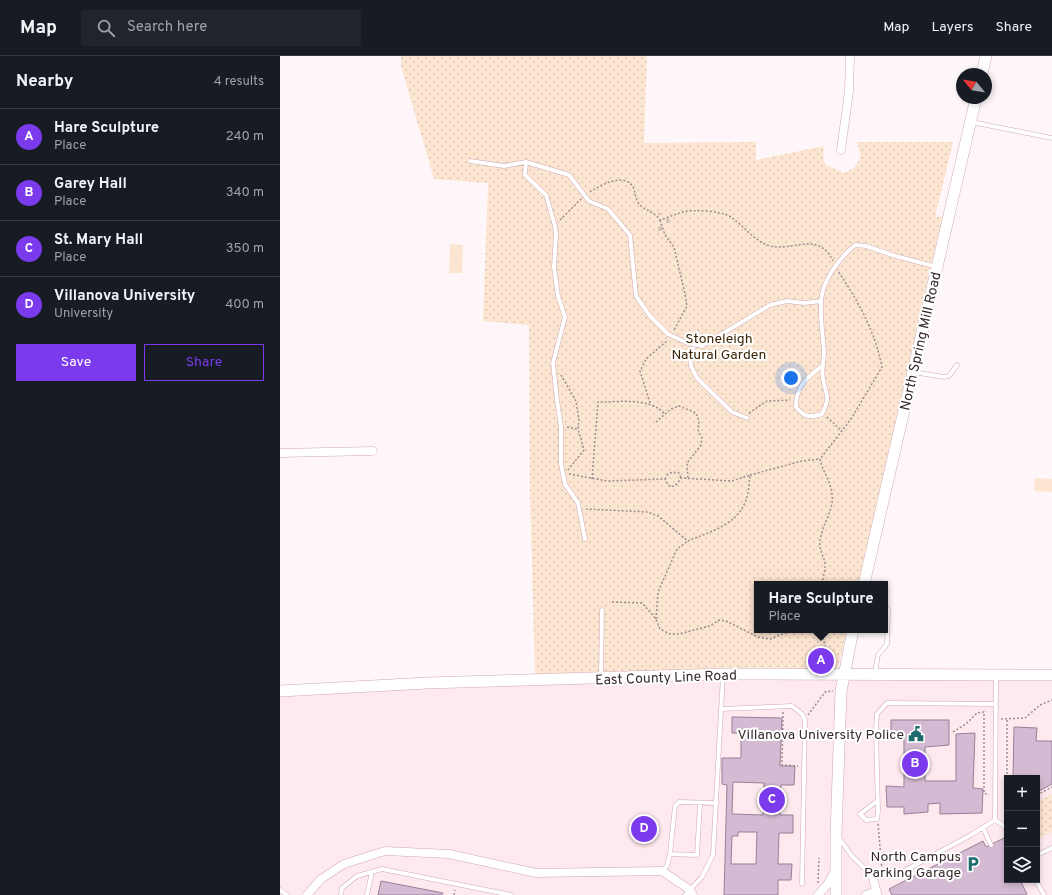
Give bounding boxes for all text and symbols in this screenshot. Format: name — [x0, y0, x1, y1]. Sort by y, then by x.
search box — [81, 10, 361, 46]
text: Map — [20, 16, 57, 40]
icon: search — [95, 17, 117, 39]
text: Search here — [127, 18, 207, 37]
text: Map — [883, 19, 909, 36]
text: Layers — [931, 19, 973, 36]
text: Share — [995, 19, 1032, 36]
north arrow — [956, 68, 992, 104]
text: Nearby — [16, 71, 73, 93]
text: 4 results — [214, 74, 264, 90]
text: Hare Sculpture — [54, 119, 159, 138]
text: A — [24, 129, 34, 145]
text: 240 m — [226, 129, 264, 145]
text: Place — [54, 138, 86, 154]
text: Garey Hall — [54, 175, 127, 194]
text: B — [25, 185, 33, 201]
text: 340 m — [226, 185, 264, 201]
text: Place — [54, 194, 86, 210]
text: St. Mary Hall — [54, 231, 143, 250]
text: C — [25, 241, 33, 257]
text: 350 m — [226, 241, 264, 257]
text: Place — [54, 250, 86, 266]
street label: North Spring Mill Road — [897, 270, 946, 412]
text: Villanova University — [54, 287, 195, 306]
text: D — [24, 297, 34, 313]
text: 400 m — [225, 297, 264, 313]
text: University — [54, 306, 113, 322]
park label: Stoneleigh Natural Garden — [672, 331, 766, 364]
button: Save — [16, 344, 136, 381]
button: Share — [144, 344, 264, 381]
your location — [781, 368, 801, 388]
popup — [754, 581, 888, 633]
text: Hare Sculpture — [768, 590, 874, 609]
text: Place — [768, 609, 801, 625]
pin: A — [808, 646, 834, 676]
street label: East County Line Road — [595, 668, 737, 689]
public building icon: Villanova University Police — [907, 725, 925, 743]
place label: Villanova University Police — [737, 727, 904, 744]
pin: B — [902, 749, 928, 779]
map controls — [1004, 775, 1040, 883]
button: + — [1004, 775, 1040, 811]
pin: C — [759, 785, 785, 815]
button: − — [1004, 811, 1040, 847]
pin: D — [631, 814, 657, 844]
button: layers — [1004, 847, 1040, 883]
place label: North Campus Parking Garage — [864, 849, 961, 882]
parking icon: North Campus Parking Garage — [964, 855, 982, 873]

